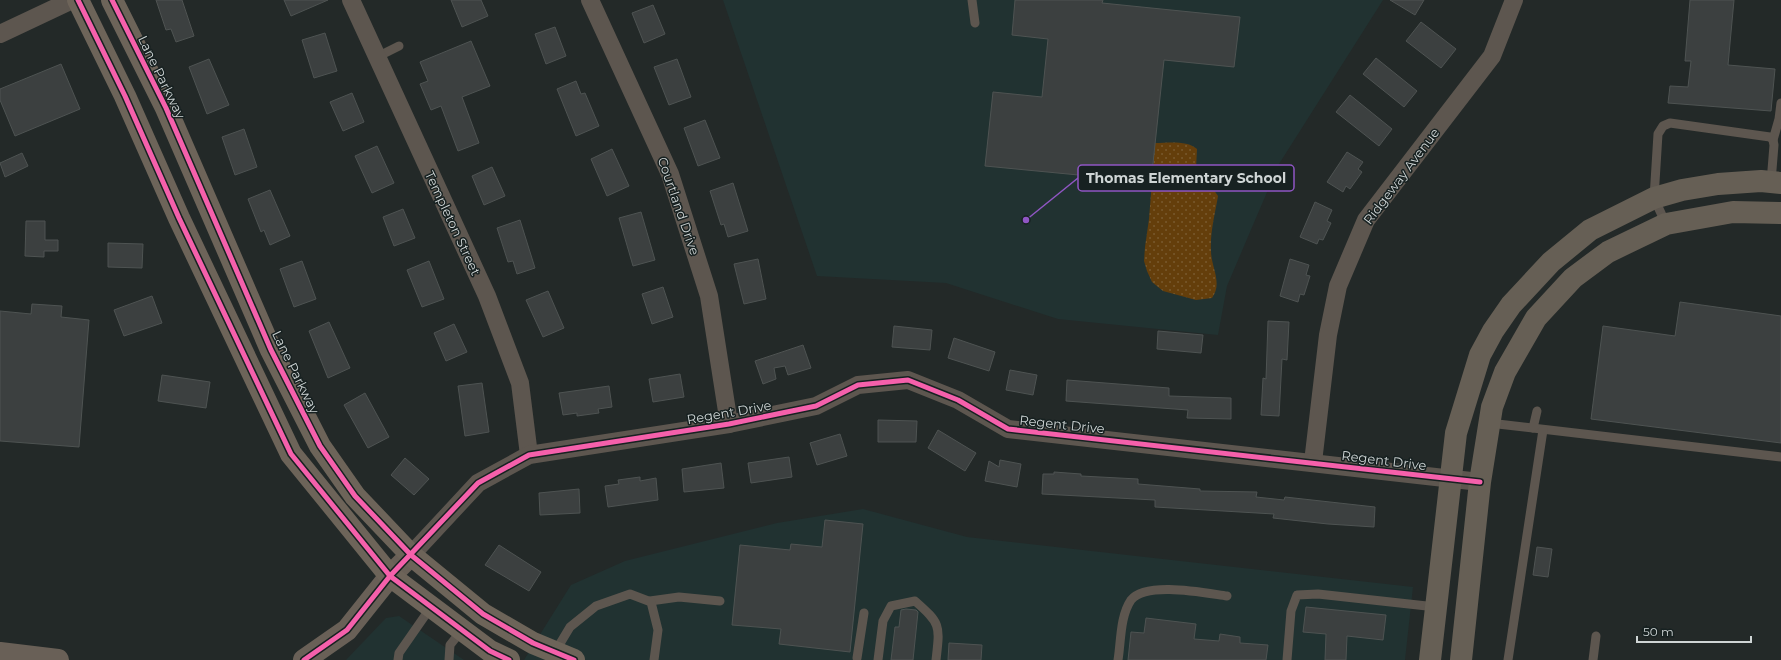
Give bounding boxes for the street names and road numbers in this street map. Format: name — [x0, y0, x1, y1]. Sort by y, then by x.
street label: Lane Parkway — [135, 33, 189, 122]
street label: Ridgeway Avenue — [1360, 125, 1443, 227]
street label: Courtland Drive — [655, 155, 703, 257]
street label: Templeton Street — [422, 168, 484, 278]
street label: Lane Parkway — [269, 328, 323, 417]
street label: Regent Drive — [685, 397, 773, 427]
street label: Regent Drive — [1019, 412, 1106, 436]
street label: Regent Drive — [1341, 447, 1428, 473]

